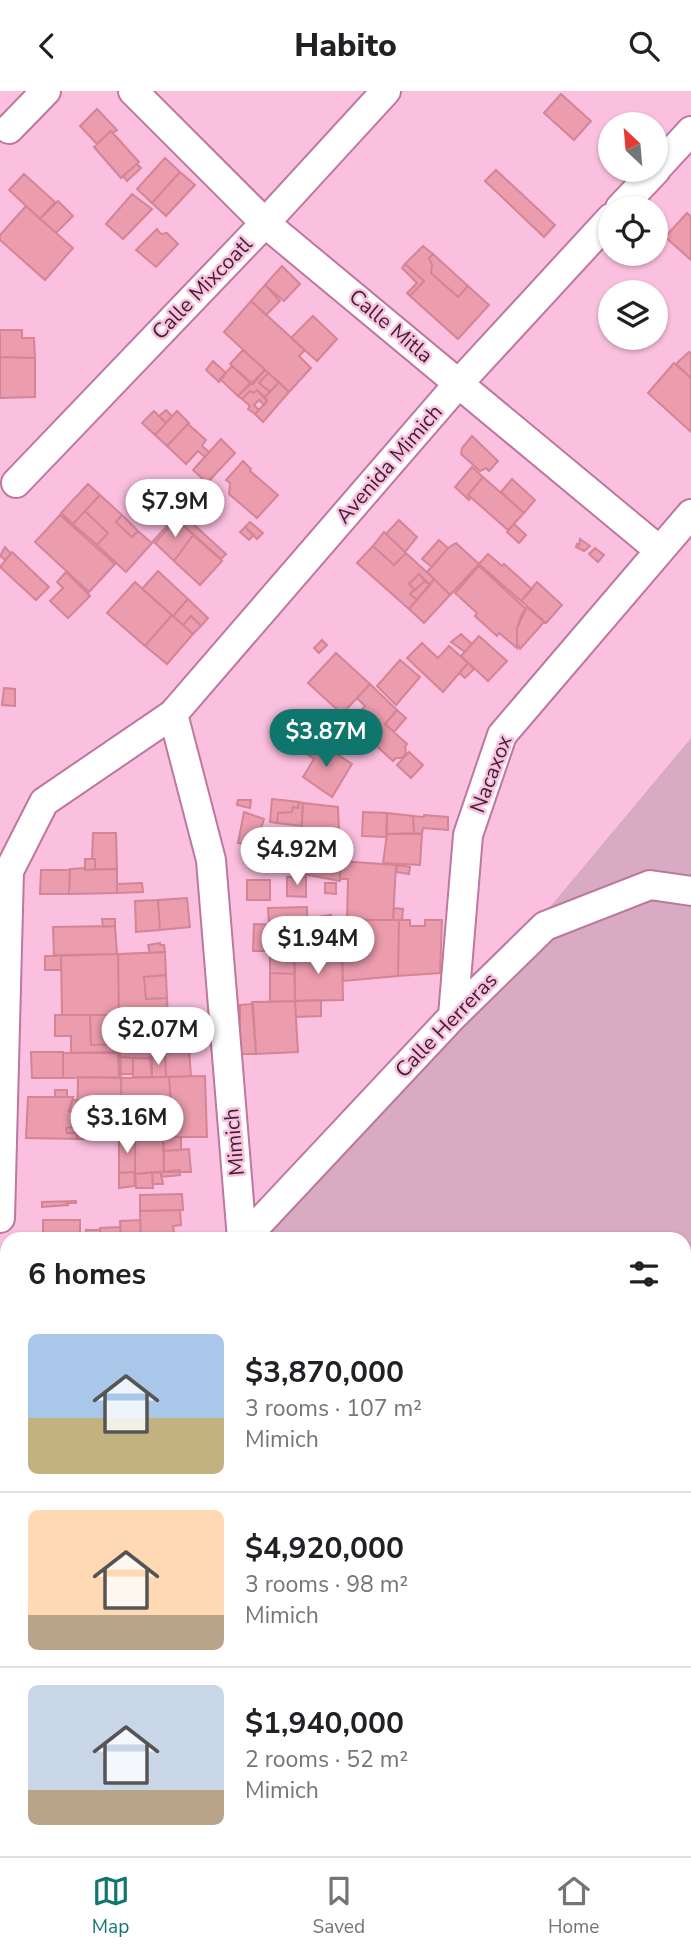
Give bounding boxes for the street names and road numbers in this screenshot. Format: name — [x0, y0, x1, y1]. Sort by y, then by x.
street label: Calle Mixcoatl — [146, 230, 259, 346]
street label: Calle Mitla — [343, 283, 439, 369]
street label: Avenida Mimich — [329, 398, 449, 530]
street label: Nacaxox — [463, 731, 519, 817]
street label: Calle Herreras — [389, 966, 503, 1084]
street label: Mimich — [217, 1107, 251, 1177]

